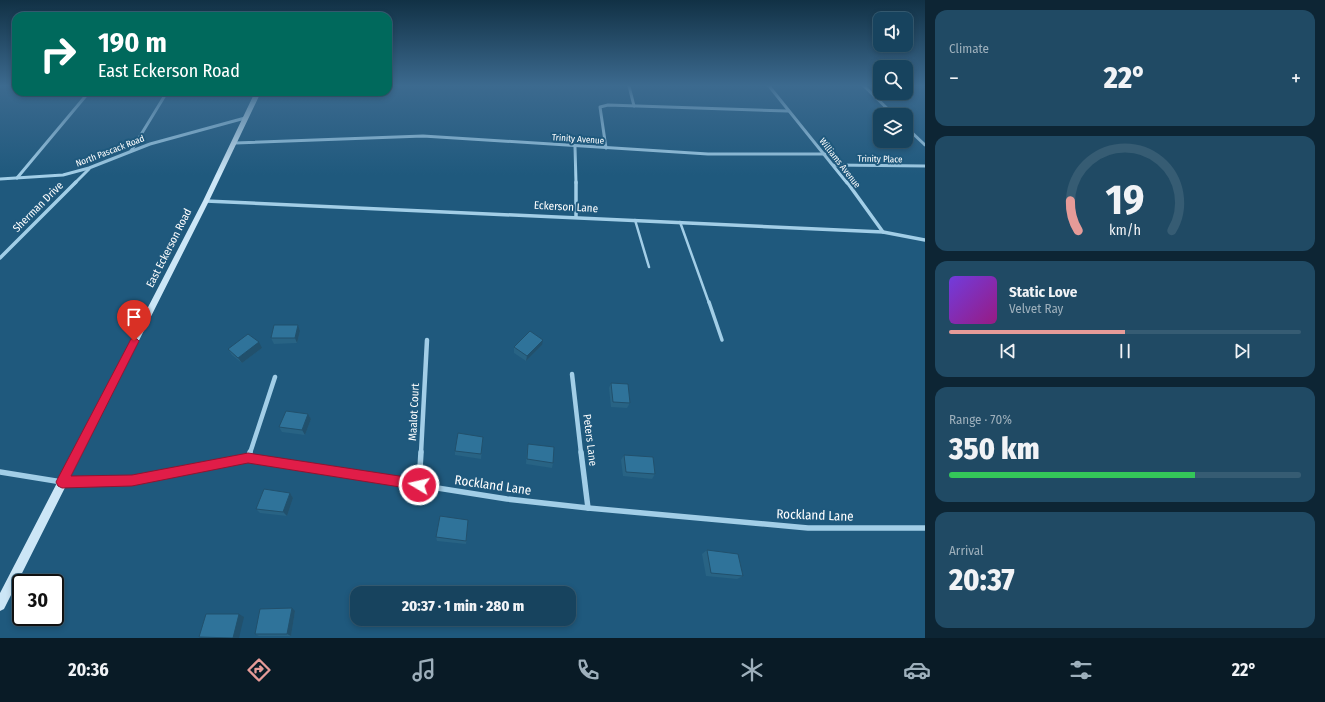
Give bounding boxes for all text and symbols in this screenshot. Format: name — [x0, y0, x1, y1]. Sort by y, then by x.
map controls — [873, 12, 913, 148]
button: sound — [873, 12, 913, 52]
text: 190 m — [98, 26, 167, 59]
icon: right — [32, 28, 84, 80]
text: Climate — [949, 41, 989, 56]
text: East Eckerson Road — [98, 60, 240, 82]
button: search — [873, 60, 913, 100]
text: 22° — [1104, 60, 1146, 96]
text: − — [949, 65, 959, 92]
text: + — [1291, 65, 1301, 92]
button: layers — [873, 108, 913, 148]
street label: Trinity Avenue — [552, 132, 605, 146]
street label: North Pascack Road — [74, 133, 146, 169]
street label: Williams Avenue — [817, 136, 863, 190]
street label: Trinity Place — [857, 154, 903, 164]
text: 19 — [1105, 175, 1145, 225]
street label: Sherman Drive — [10, 179, 66, 235]
street label: Eckerson Lane — [534, 199, 598, 215]
street label: East Eckerson Road — [144, 206, 194, 290]
text: km/h — [1109, 222, 1141, 239]
text: Static Love — [1009, 283, 1077, 301]
pin — [117, 300, 151, 341]
text: Velvet Ray — [1009, 301, 1063, 316]
icon: arrive — [123, 306, 145, 328]
icon: previous — [997, 340, 1019, 362]
icon: pause — [1114, 340, 1136, 362]
icon: next — [1231, 340, 1253, 362]
street label: Maalot Court — [406, 383, 422, 441]
text: Range · 70% — [949, 412, 1012, 427]
street label: Peters Lane — [580, 413, 600, 467]
text: 350 km — [949, 431, 1040, 467]
position arrow — [398, 464, 440, 506]
street label: Rockland Lane — [454, 472, 532, 498]
street label: Rockland Lane — [776, 506, 854, 524]
text: Arrival — [949, 543, 983, 558]
text: 20:37 — [949, 562, 1014, 598]
speed limit sign: 30 — [12, 574, 64, 626]
text: 20:37 · 1 min · 280 m — [402, 597, 524, 615]
icon: directions — [245, 656, 273, 684]
icon: music — [410, 656, 438, 684]
icon: phone — [574, 656, 602, 684]
icon: climate — [738, 656, 766, 684]
icon: car — [903, 656, 931, 684]
icon: filters — [1067, 656, 1095, 684]
text: 20:36 — [68, 659, 109, 681]
text: 22° — [1232, 659, 1257, 681]

